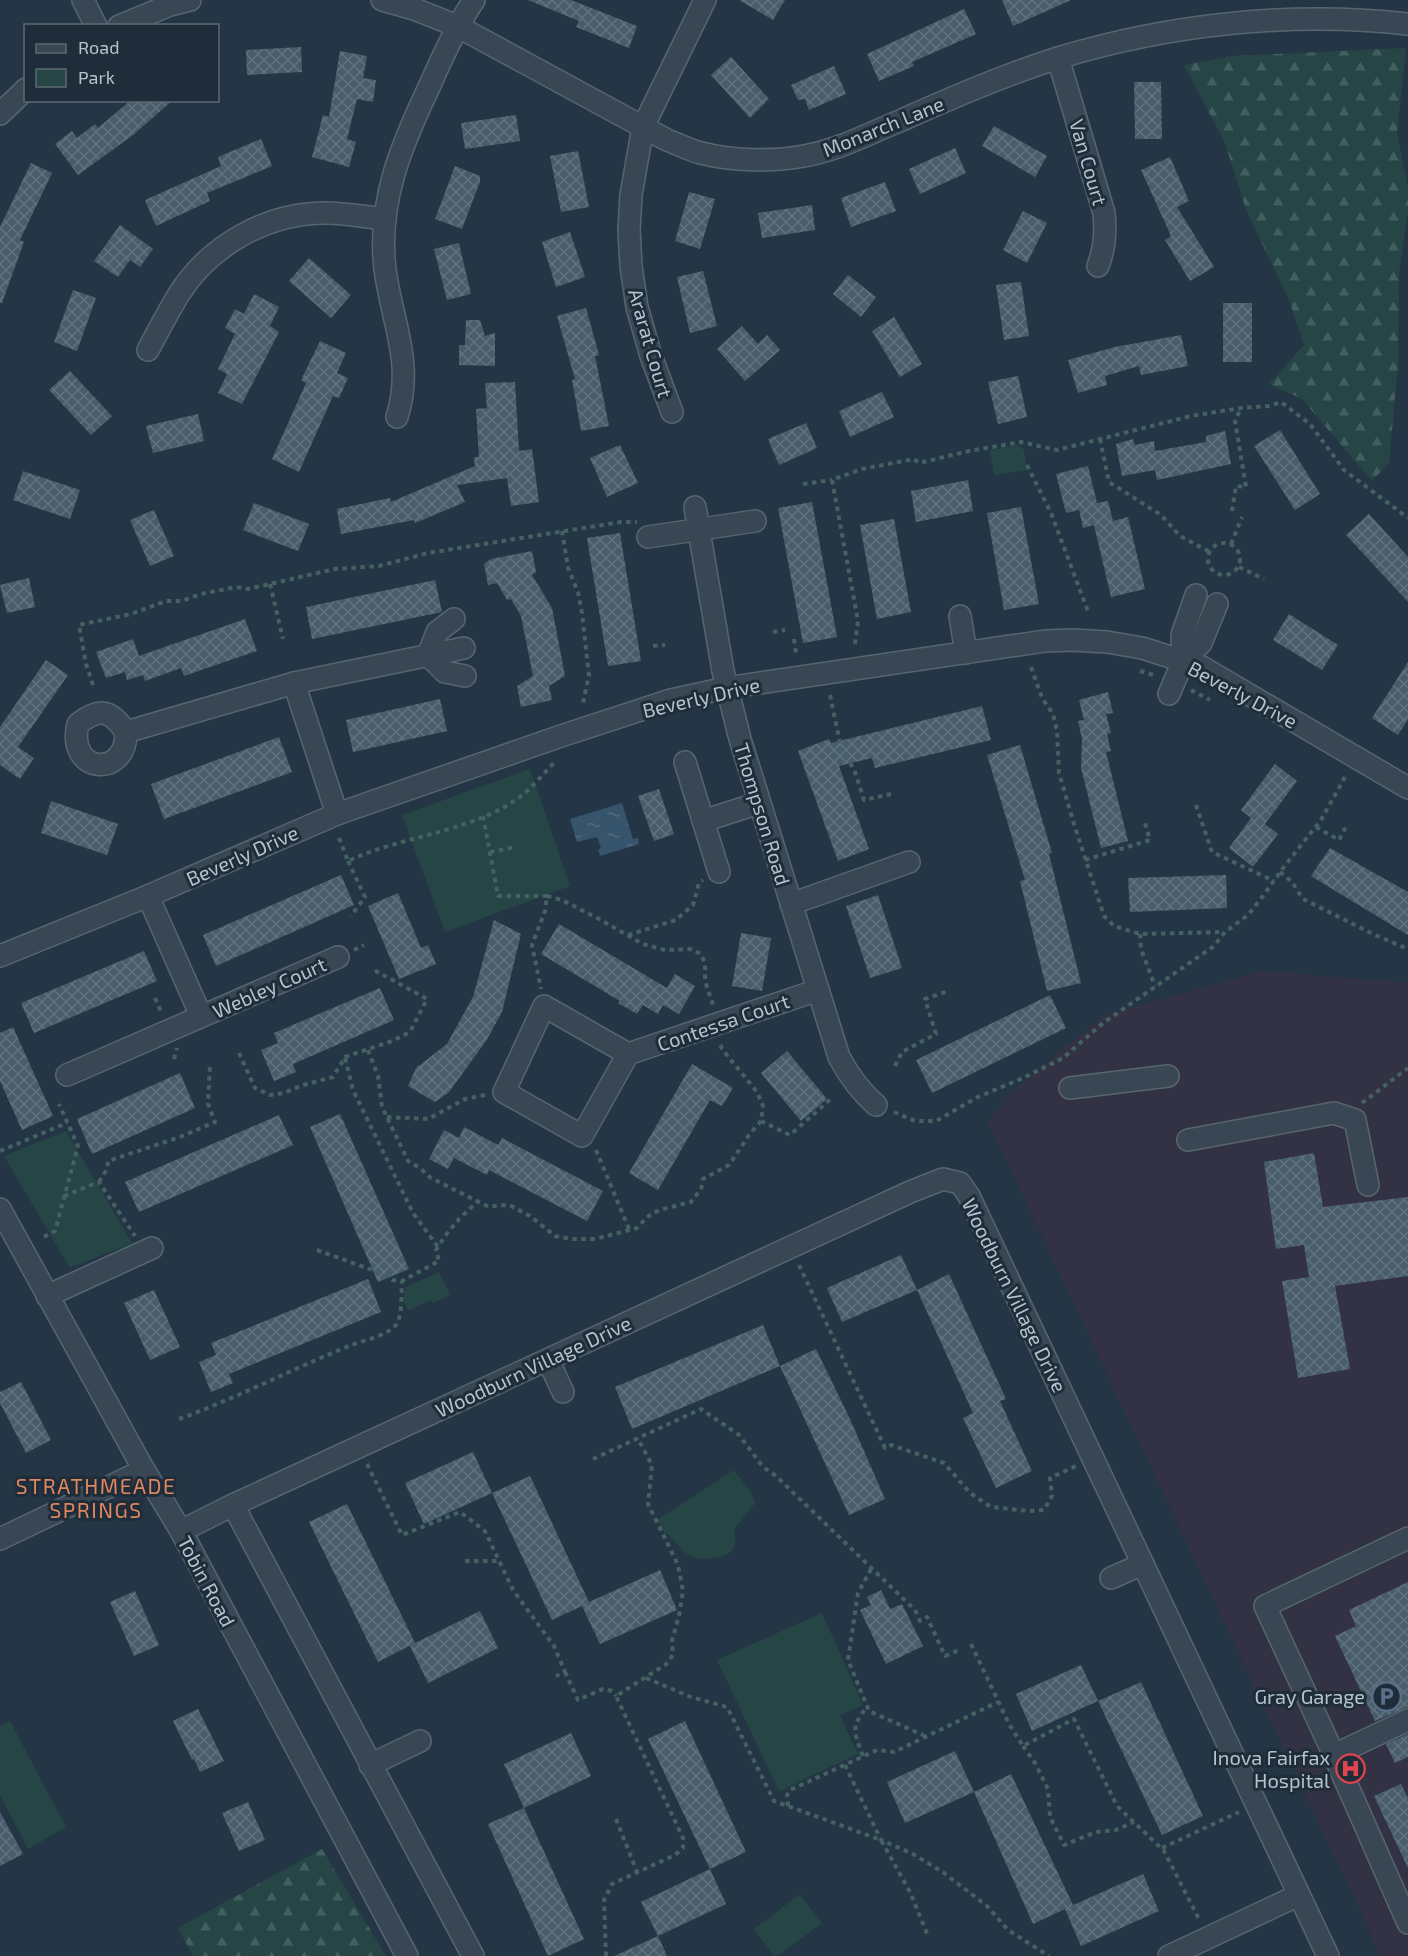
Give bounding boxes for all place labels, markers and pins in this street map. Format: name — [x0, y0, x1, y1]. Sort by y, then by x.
parking icon: Gray Garage — [1370, 1680, 1402, 1712]
place label: Gray Garage — [1254, 1684, 1365, 1708]
place label: Inova Fairfax Hospital — [1213, 1745, 1330, 1792]
hospital icon: Inova Fairfax Hospital — [1335, 1753, 1367, 1785]

